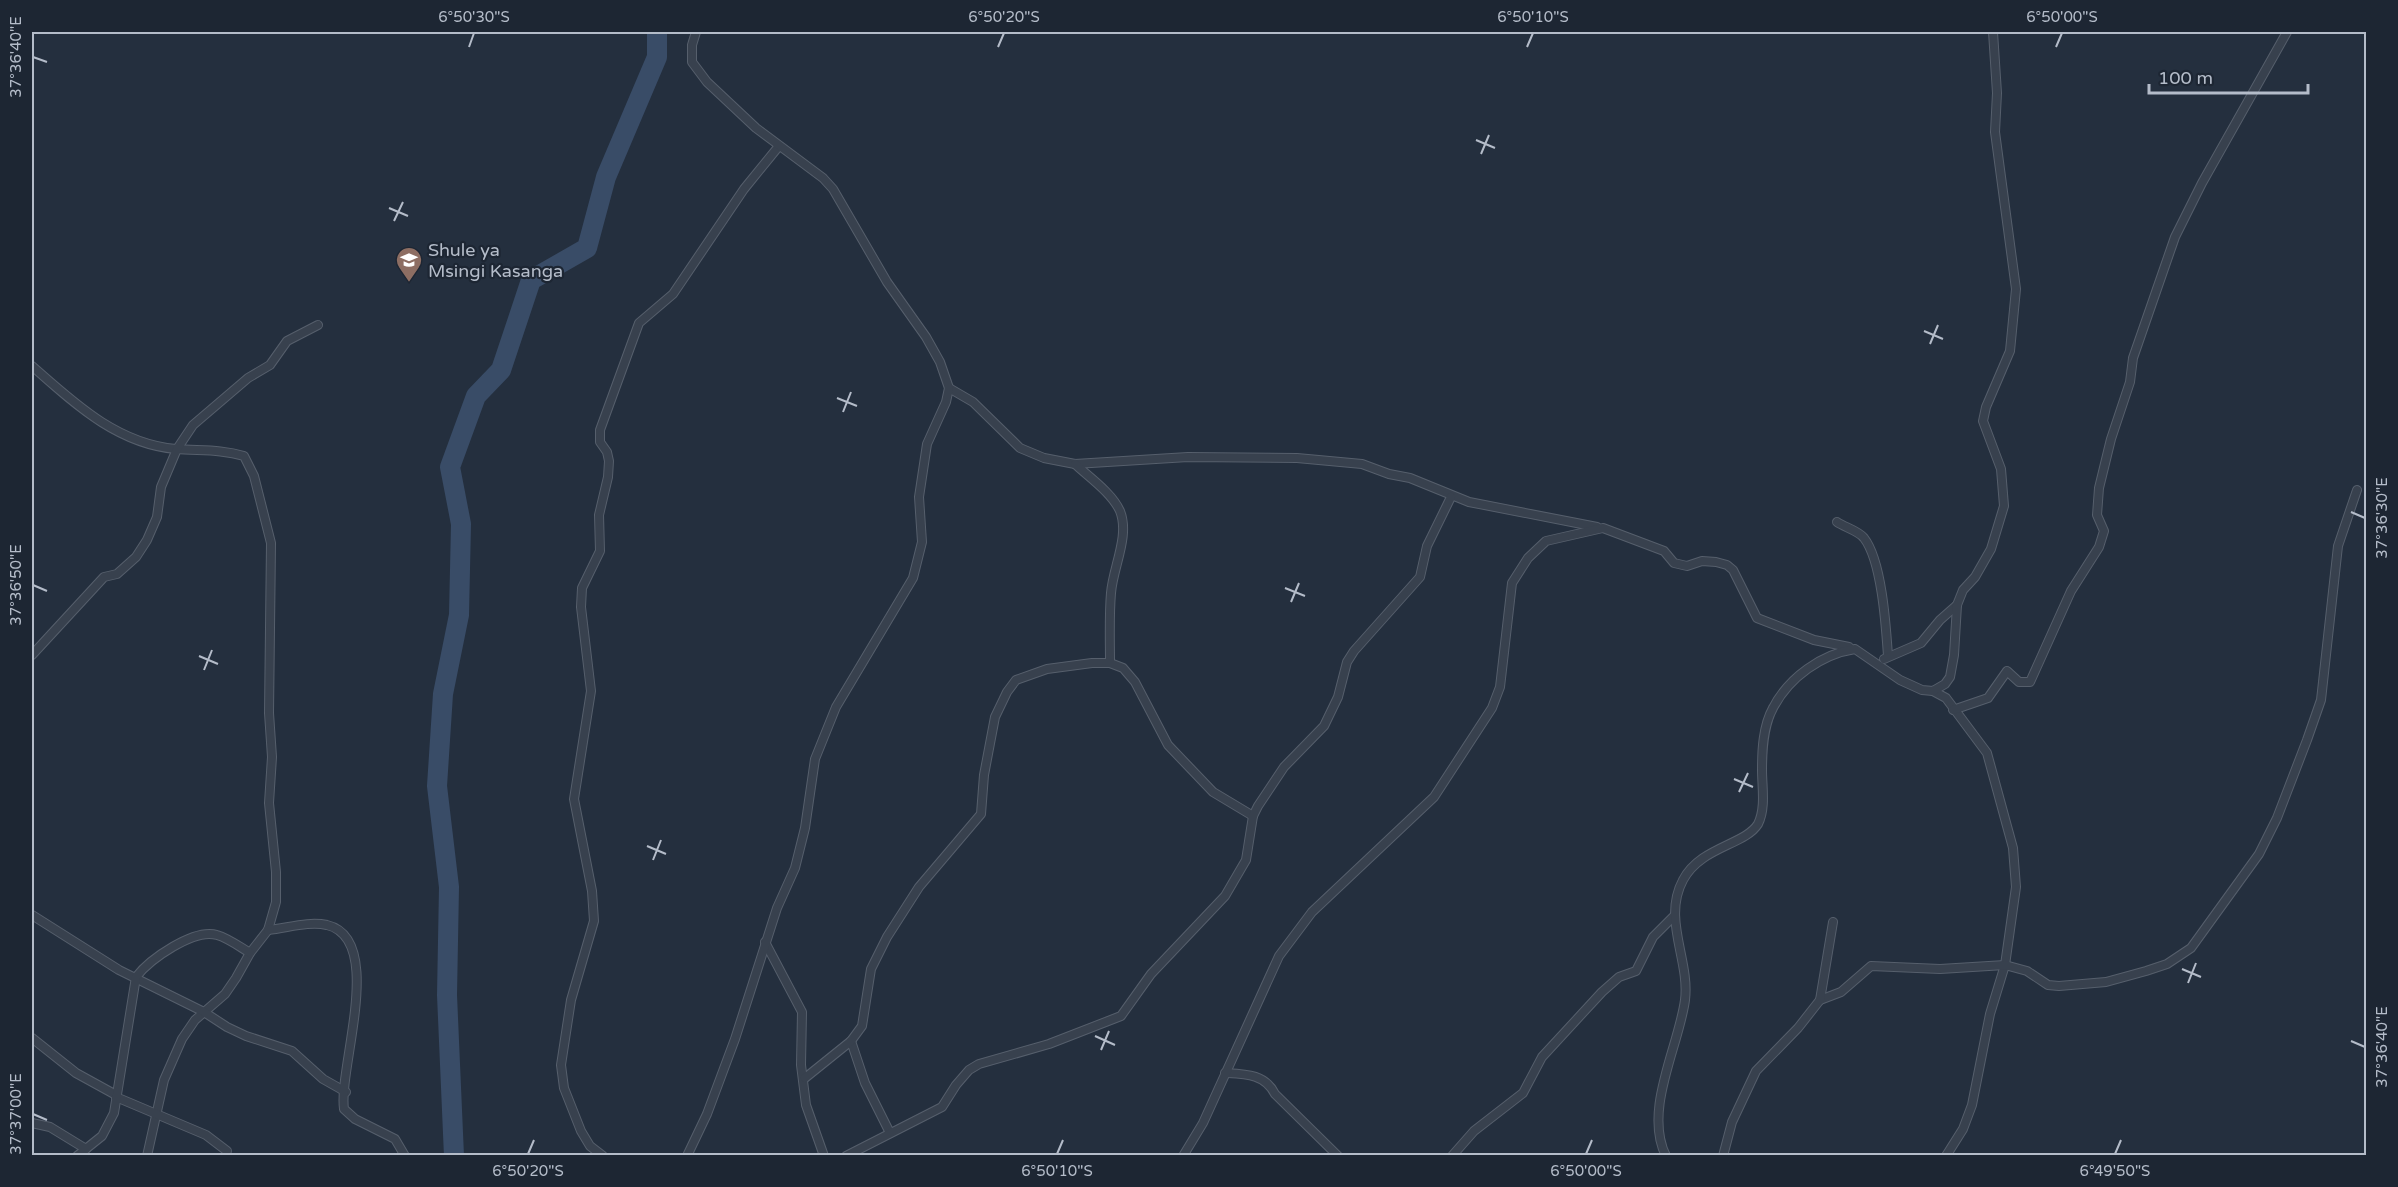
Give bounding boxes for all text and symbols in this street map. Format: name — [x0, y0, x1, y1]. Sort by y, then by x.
text: 6°50'30"S — [438, 8, 510, 26]
text: 6°50'20"S — [968, 8, 1040, 26]
text: 6°50'10"S — [1497, 8, 1569, 26]
text: 6°50'00"S — [2026, 8, 2098, 26]
text: 37°36'40"E — [7, 16, 25, 98]
scale bar — [2149, 57, 2308, 95]
text: 100 m — [2158, 67, 2213, 89]
place label: Shule ya Msingi Kasanga — [428, 239, 563, 282]
school or university icon: Shule ya Msingi Kasanga — [394, 245, 424, 283]
text: 37°36'30"E — [2373, 477, 2391, 559]
text: 37°36'50"E — [7, 544, 25, 626]
text: 37°36'40"E — [2373, 1006, 2391, 1088]
text: 37°37'00"E — [7, 1073, 25, 1155]
text: 6°50'20"S — [492, 1162, 564, 1180]
text: 6°50'10"S — [1021, 1162, 1093, 1180]
text: 6°50'00"S — [1550, 1162, 1622, 1180]
text: 6°49'50"S — [2080, 1162, 2150, 1180]

